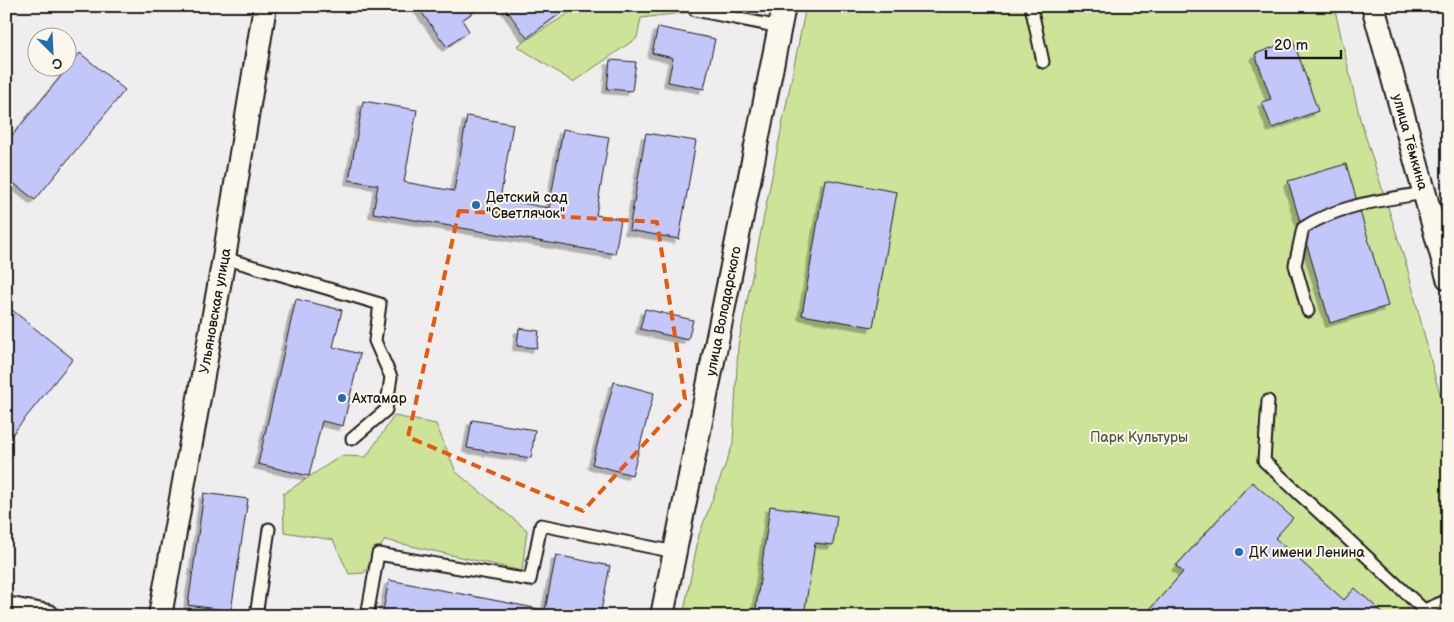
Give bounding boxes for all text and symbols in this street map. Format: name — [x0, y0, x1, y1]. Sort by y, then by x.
north arrow — [28, 28, 78, 78]
scale bar — [1266, 28, 1342, 60]
text: 20 m — [1274, 36, 1308, 55]
text: С — [49, 54, 65, 73]
street label: улица Тёмкина — [1389, 92, 1432, 193]
place label: Детский сад "Светлячок" — [486, 189, 568, 222]
marker: Детский сад "Светлячок" — [470, 199, 482, 211]
street label: улица Володарского — [702, 245, 745, 378]
street label: Ульяновская улица — [195, 246, 235, 375]
place label: Ахтамар — [351, 390, 407, 407]
marker: Ахтамар — [336, 392, 348, 404]
park label: Парк Культуры — [1090, 429, 1188, 446]
place label: ДК имени Ленина — [1249, 544, 1365, 561]
marker: ДК имени Ленина — [1233, 546, 1245, 558]

